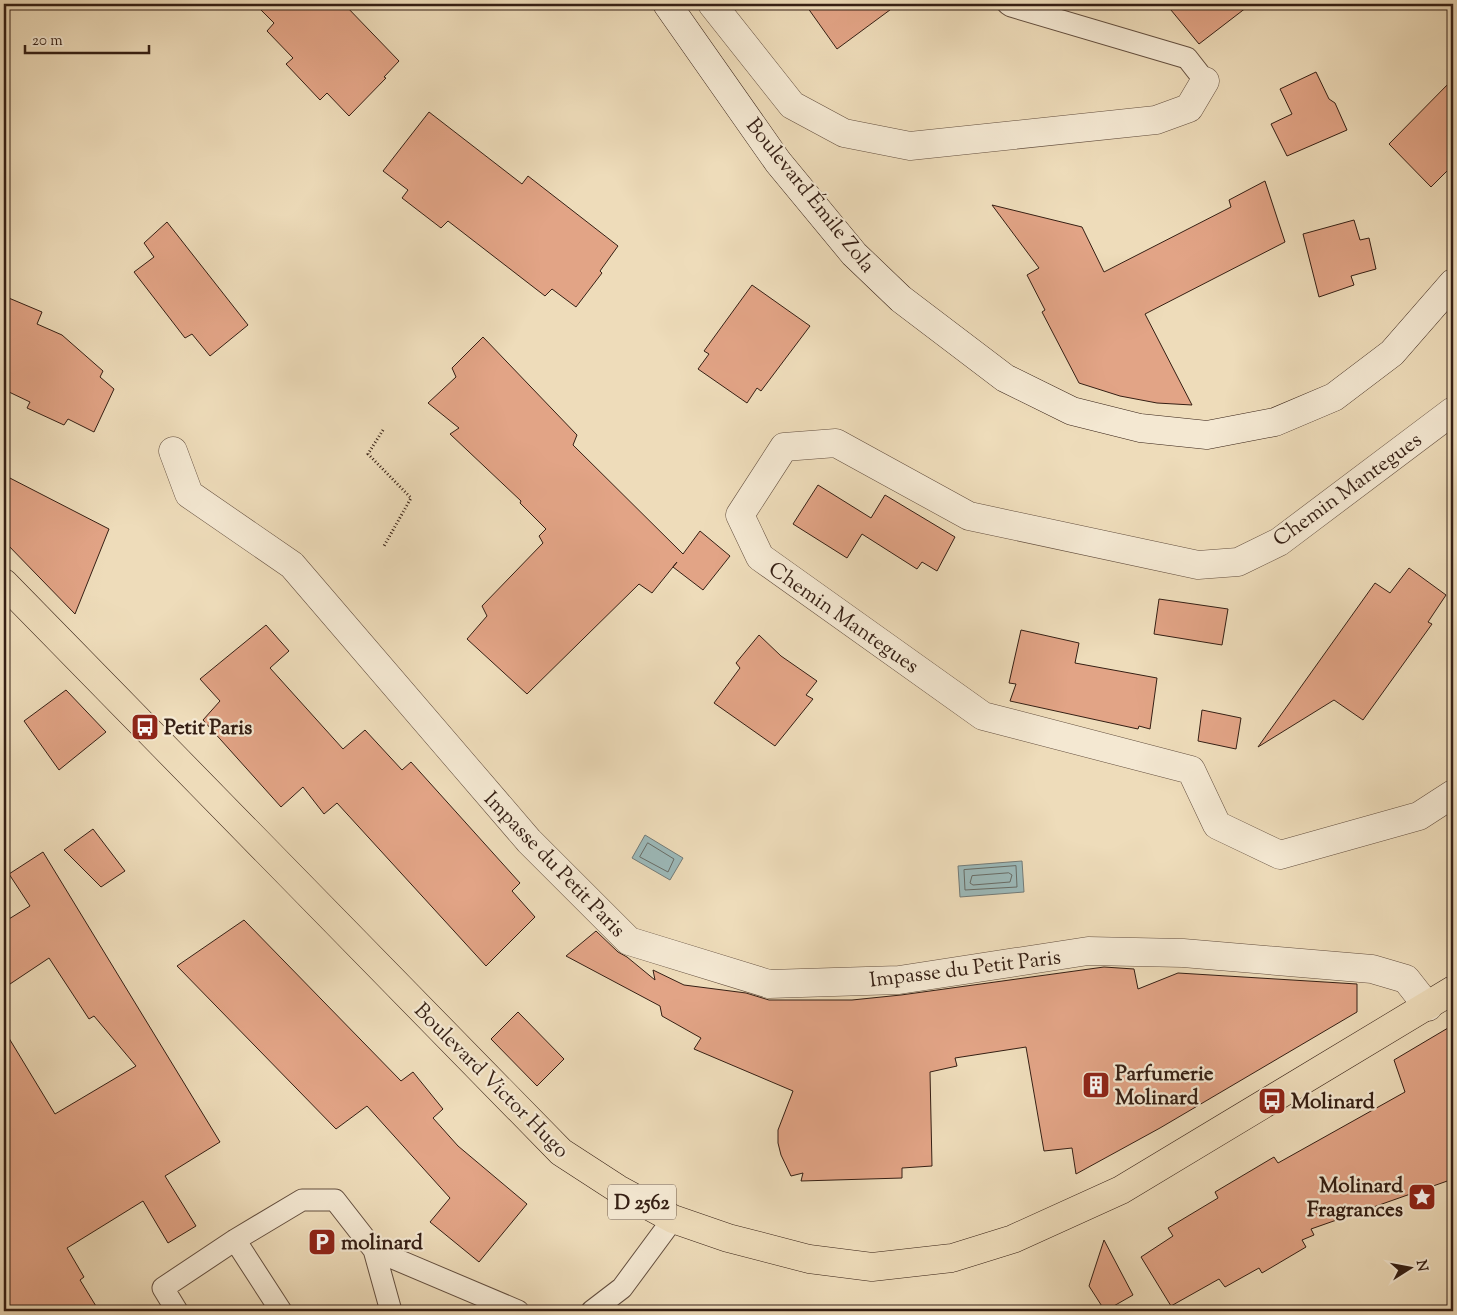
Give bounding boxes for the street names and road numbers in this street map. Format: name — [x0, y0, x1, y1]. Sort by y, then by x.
street label: Boulevard Émile Zola — [738, 113, 881, 280]
street label: Chemin Mantegues — [1268, 426, 1429, 555]
street label: Chemin Mantegues — [762, 555, 924, 682]
street label: Impasse du Petit Paris — [476, 786, 631, 945]
street label: Impasse du Petit Paris — [868, 943, 1063, 997]
street label: Boulevard Victor Hugo — [406, 997, 575, 1166]
road number: D 2562 — [608, 1184, 676, 1220]

